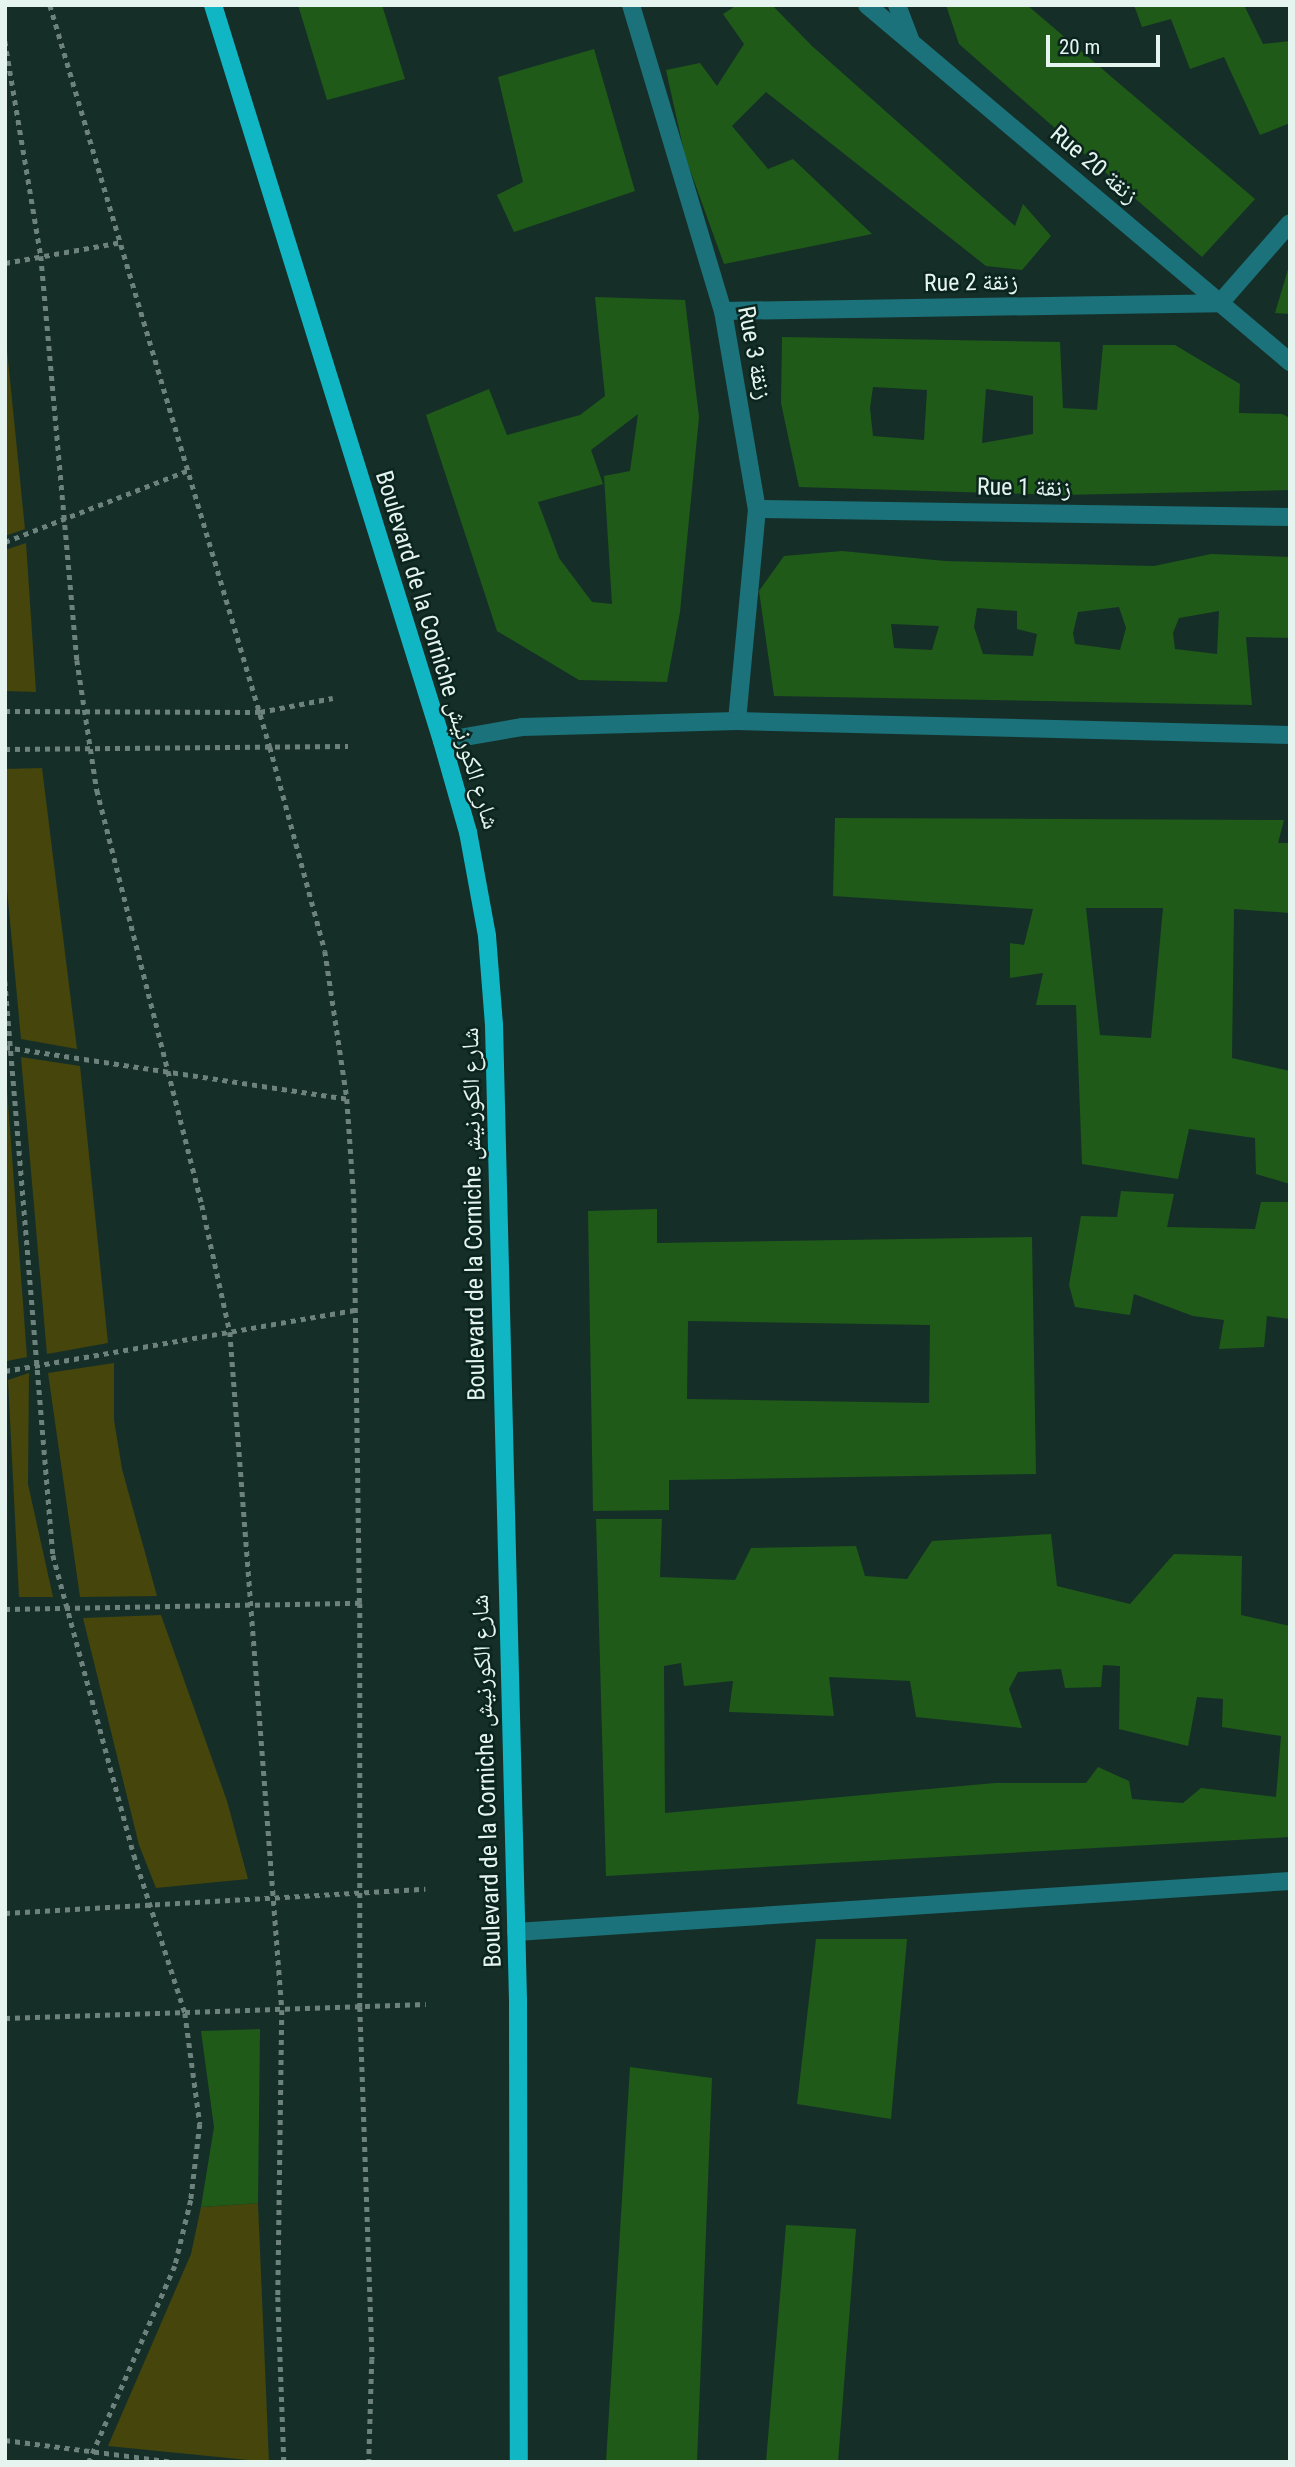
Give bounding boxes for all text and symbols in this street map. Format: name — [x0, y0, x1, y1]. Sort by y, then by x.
scale bar — [1050, 21, 1164, 65]
text: 20 m — [1059, 35, 1100, 59]
street label: Rue 20 زنقة — [1044, 120, 1144, 210]
street label: Rue 2 زنقة — [924, 268, 1018, 298]
street label: Rue 3 زنقة — [731, 304, 777, 402]
street label: Boulevard de la Corniche شارع الكورنيش — [369, 467, 505, 833]
street label: Rue 1 زنقة — [977, 473, 1071, 503]
street label: Boulevard de la Corniche شارع الكورنيش — [456, 1027, 492, 1401]
street label: Boulevard de la Corniche شارع الكورنيش — [466, 1594, 508, 1968]

